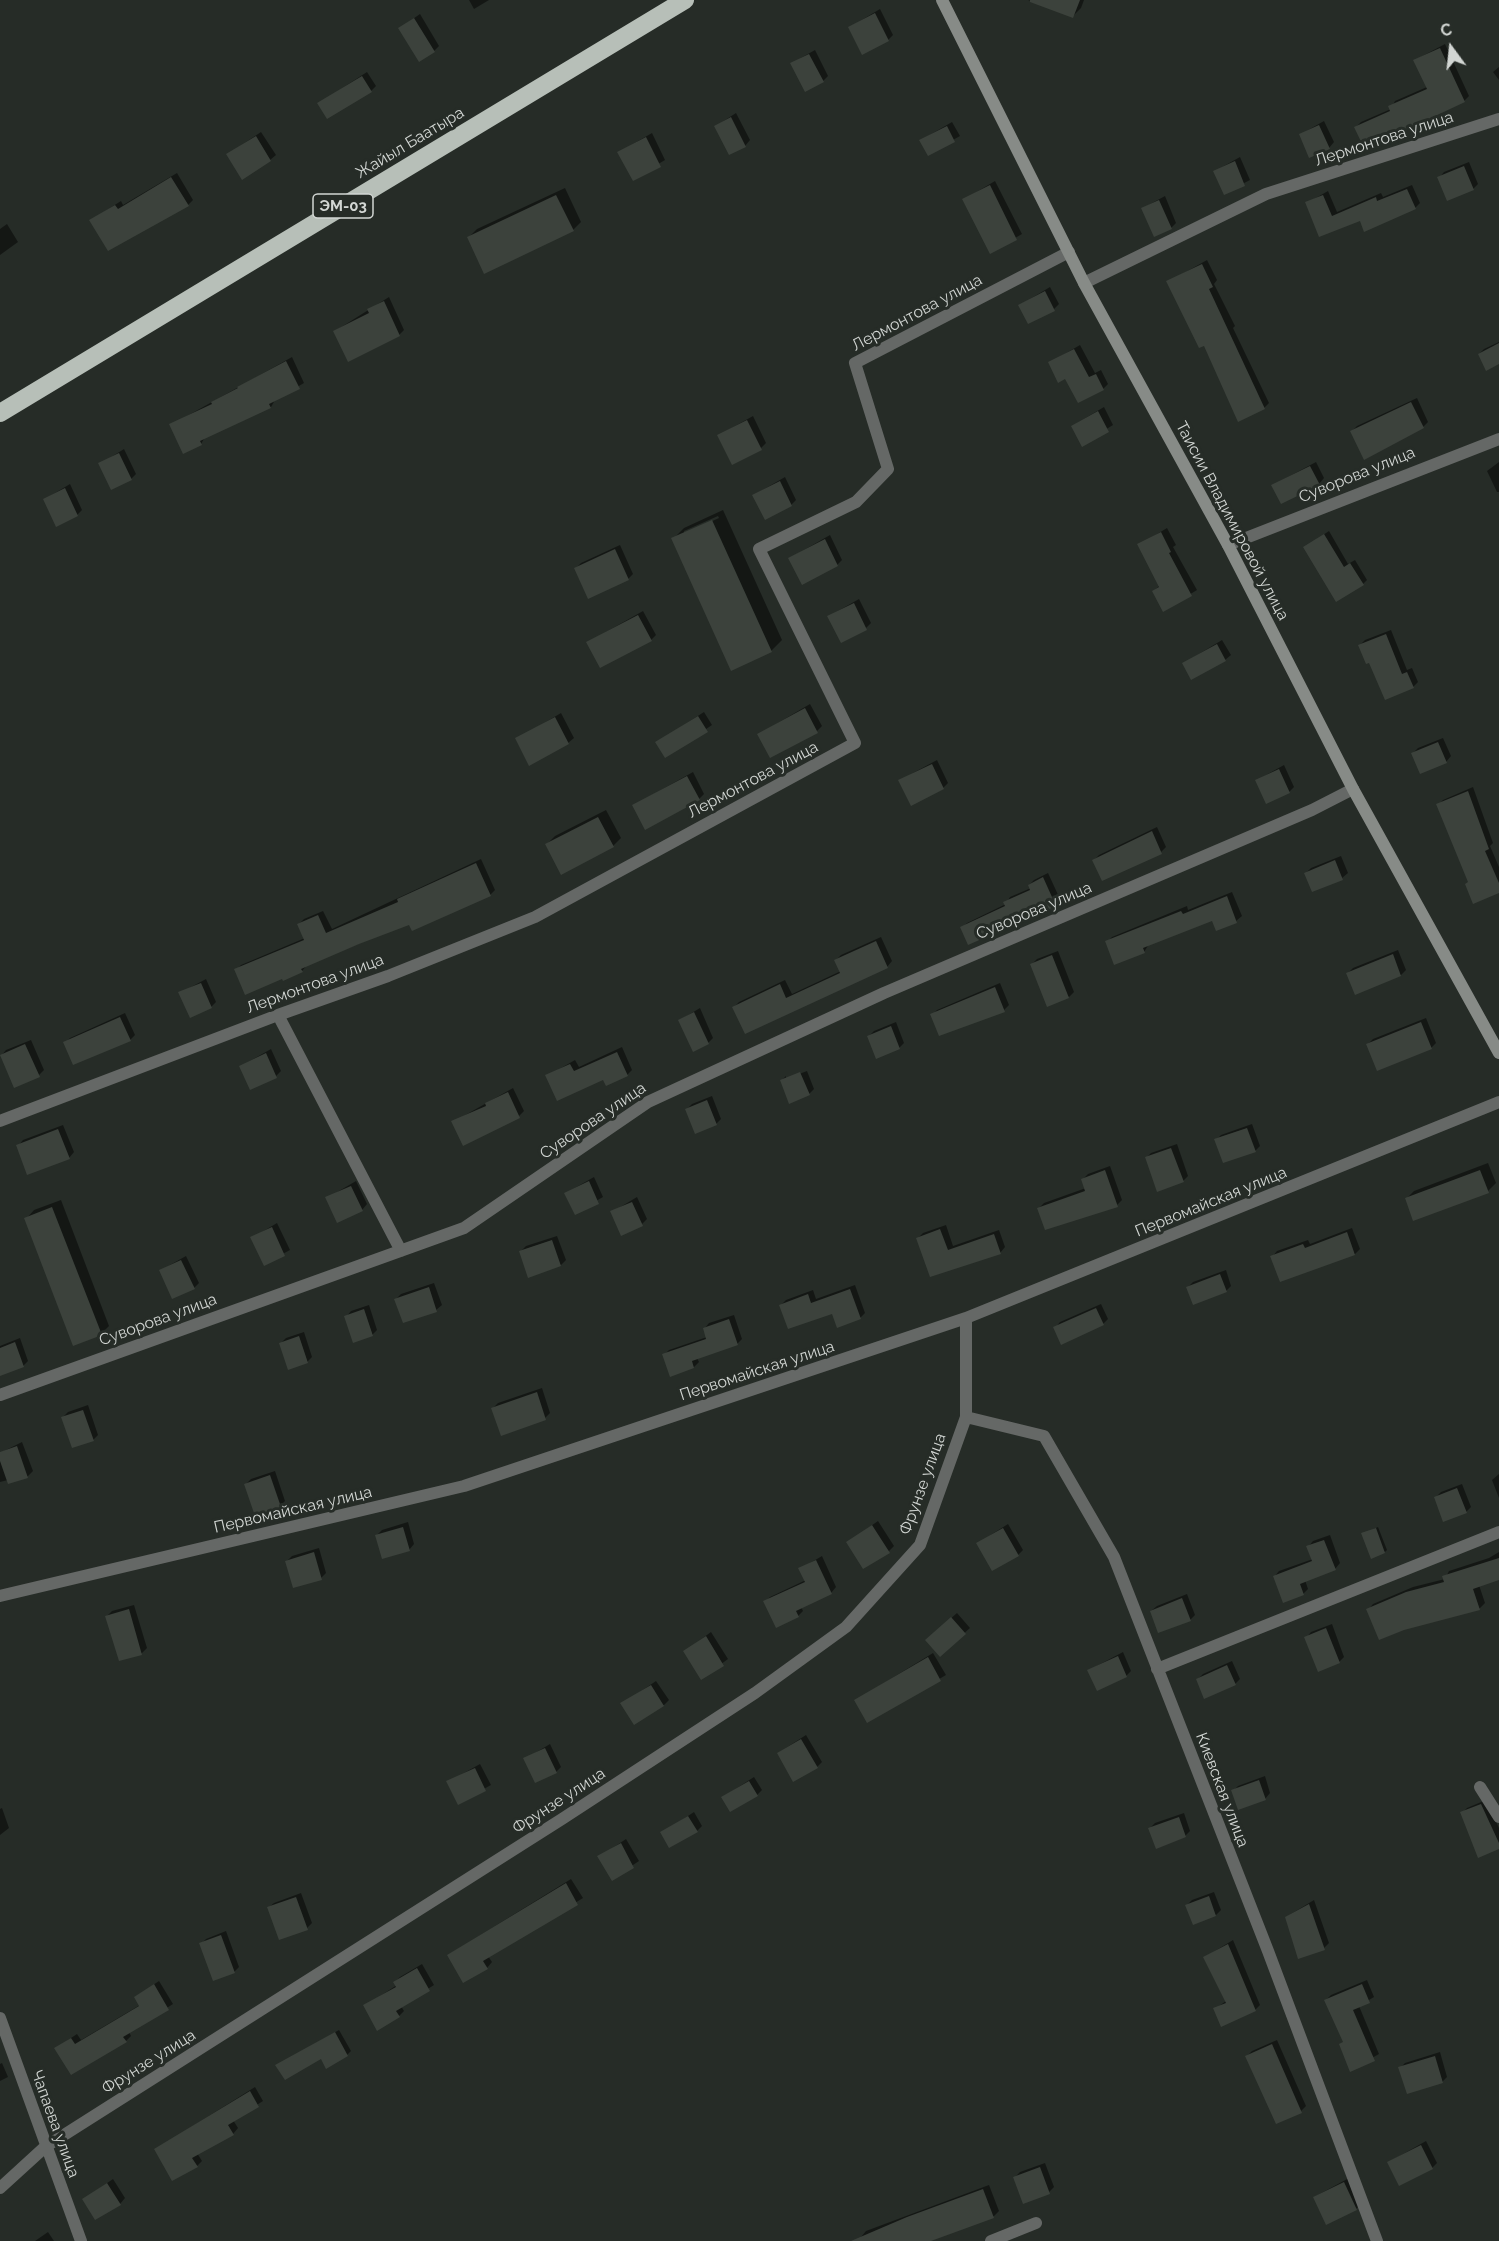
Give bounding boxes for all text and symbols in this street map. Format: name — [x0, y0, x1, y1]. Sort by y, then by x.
north arrow — [1421, 18, 1481, 78]
text: С — [1438, 20, 1454, 41]
street label: Жайыл Баатыра — [352, 103, 468, 183]
street label: Лермонтова улица — [1312, 108, 1456, 170]
road number: ЭМ-03 — [313, 194, 373, 218]
street label: Лермонтова улица — [849, 271, 985, 355]
street label: Таисии Владимировой улица — [1171, 418, 1293, 624]
street label: Суворова улица — [1296, 443, 1418, 507]
street label: Лермонтова улица — [685, 738, 821, 822]
street label: Суворова улица — [973, 878, 1095, 944]
street label: Лермонтова улица — [244, 950, 386, 1018]
street label: Суворова улица — [536, 1078, 650, 1164]
street label: Первомайская улица — [1132, 1163, 1290, 1241]
street label: Суворова улица — [97, 1290, 219, 1350]
street label: Первомайская улица — [677, 1337, 837, 1405]
street label: Фрунзе улица — [896, 1431, 950, 1537]
street label: Первомайская улица — [212, 1482, 374, 1538]
street label: Киевская улица — [1191, 1730, 1253, 1850]
street label: Фрунзе улица — [509, 1764, 609, 1838]
street label: Фрунзе улица — [99, 2026, 199, 2098]
street label: Чапаева улица — [27, 2068, 83, 2180]

